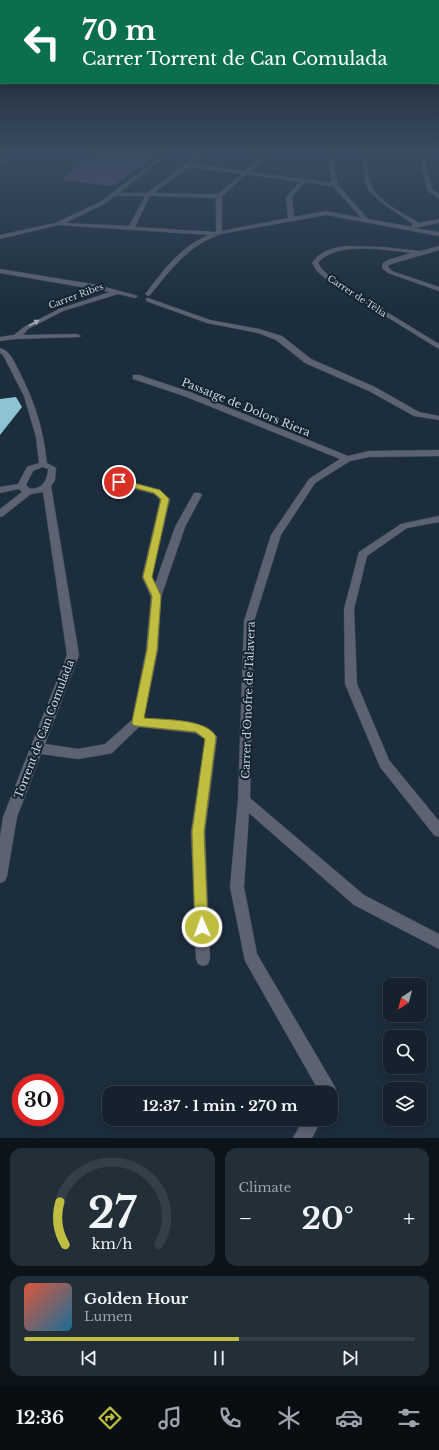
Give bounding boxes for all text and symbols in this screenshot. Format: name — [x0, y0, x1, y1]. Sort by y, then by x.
text: 70 m — [82, 13, 156, 48]
icon: left — [16, 16, 68, 68]
text: Carrer Torrent de Can Comulada — [82, 48, 387, 70]
street label: Carrer de Tèlia — [326, 272, 389, 319]
street label: Carrer Ribes — [47, 280, 105, 311]
one-way arrow — [28, 320, 40, 326]
street label: Passatge de Dolors Riera — [179, 375, 313, 440]
pin — [102, 465, 136, 499]
icon: arrive — [108, 471, 130, 493]
street label: Carrer d'Onofre de Talavera — [238, 620, 258, 779]
street label: Torrent de Can Comulada — [11, 657, 77, 800]
position arrow — [181, 906, 223, 948]
north arrow — [383, 978, 427, 1022]
map controls — [383, 978, 427, 1126]
button: search — [383, 1030, 427, 1074]
speed limit sign: 30 — [12, 1074, 64, 1126]
button: layers — [383, 1082, 427, 1126]
text: 12:37 · 1 min · 270 m — [142, 1096, 298, 1115]
text: Climate — [239, 1179, 291, 1196]
text: 27 — [88, 1188, 137, 1239]
text: 20° — [302, 1200, 354, 1237]
text: − — [239, 1205, 252, 1232]
text: + — [403, 1205, 415, 1232]
text: km/h — [92, 1235, 133, 1253]
text: Golden Hour — [84, 1289, 188, 1308]
text: Lumen — [84, 1308, 133, 1325]
icon: previous — [78, 1347, 100, 1369]
icon: pause — [208, 1347, 230, 1369]
icon: next — [339, 1347, 361, 1369]
icon: directions — [96, 1404, 124, 1432]
icon: music — [156, 1404, 184, 1432]
icon: phone — [216, 1404, 244, 1432]
icon: climate — [275, 1404, 303, 1432]
icon: car — [335, 1404, 363, 1432]
icon: filters — [395, 1404, 423, 1432]
text: 12:36 — [16, 1407, 64, 1429]

